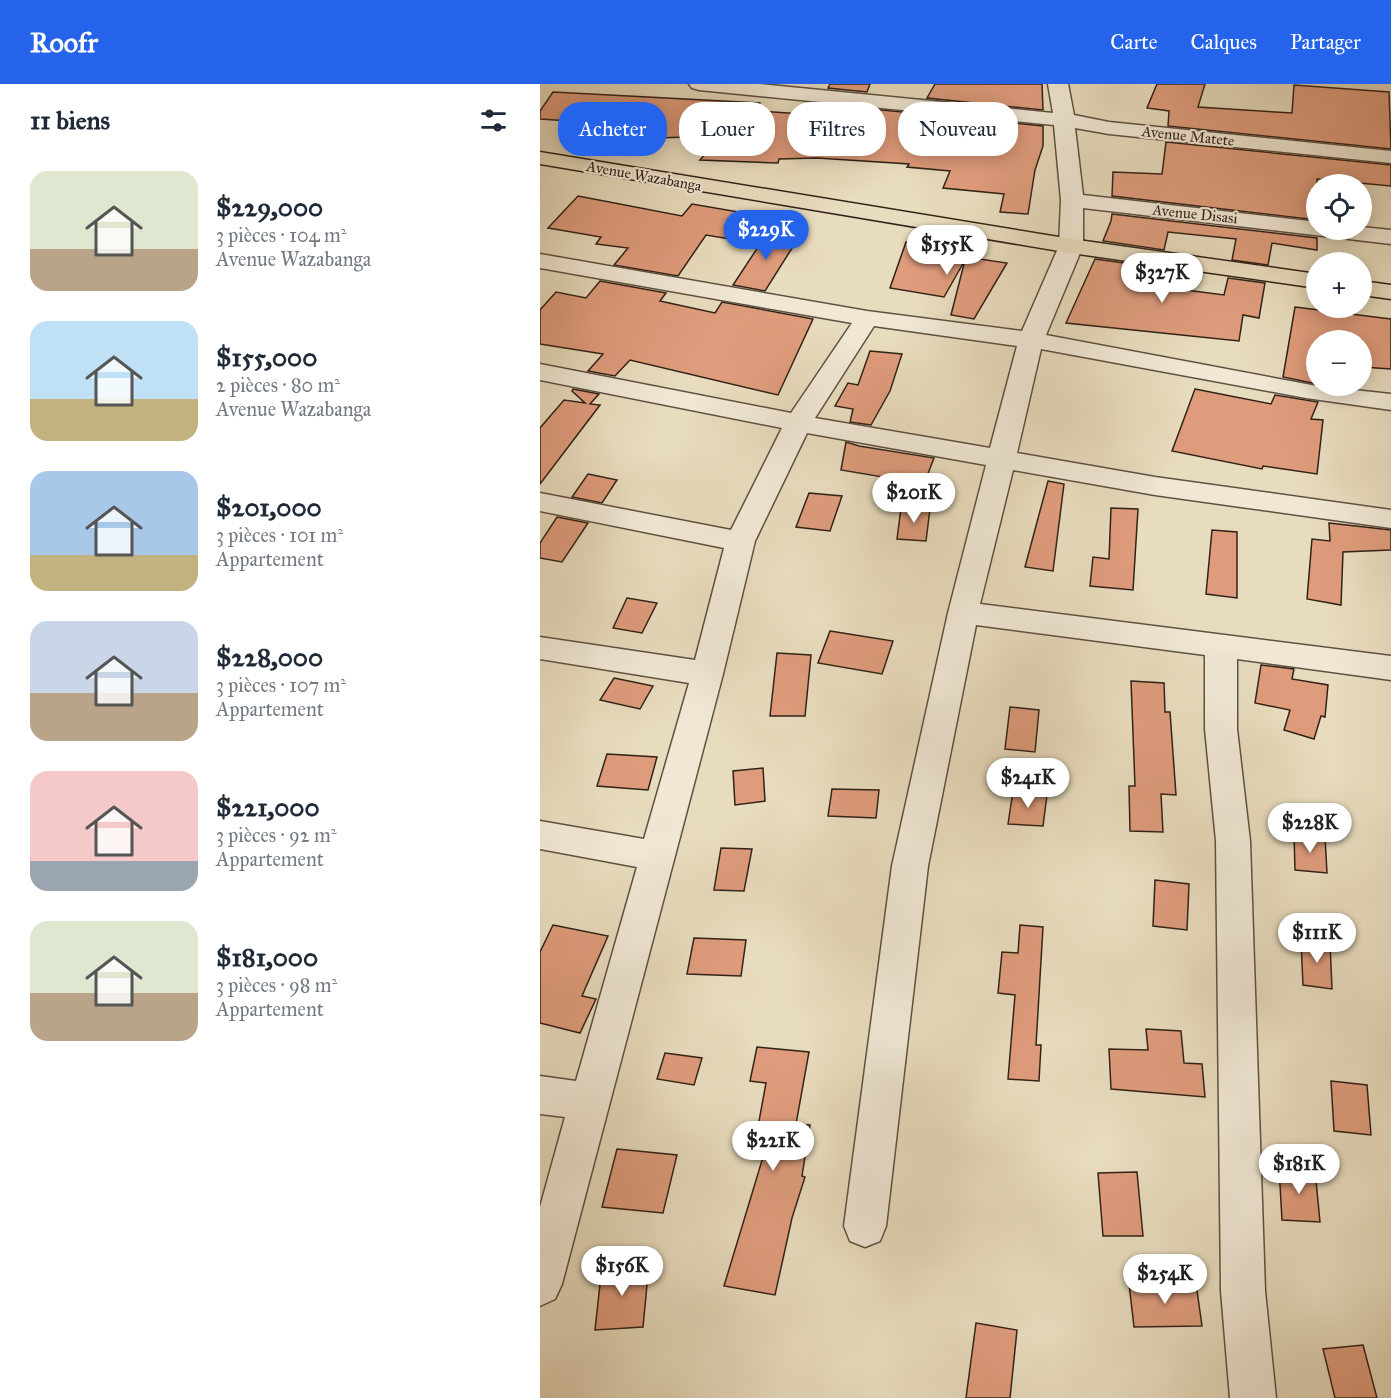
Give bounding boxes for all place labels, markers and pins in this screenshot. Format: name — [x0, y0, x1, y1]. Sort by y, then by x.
pin: $229K — [724, 210, 808, 261]
pin: $155K — [905, 225, 989, 276]
pin: $327K — [1120, 253, 1204, 304]
pin: $201K — [872, 473, 956, 524]
pin: $241K — [986, 758, 1070, 809]
pin: $228K — [1268, 803, 1352, 854]
pin: $111K — [1275, 913, 1359, 964]
pin: $221K — [731, 1121, 815, 1172]
pin: $181K — [1257, 1144, 1341, 1195]
pin: $156K — [580, 1246, 664, 1297]
pin: $254K — [1123, 1254, 1207, 1305]

